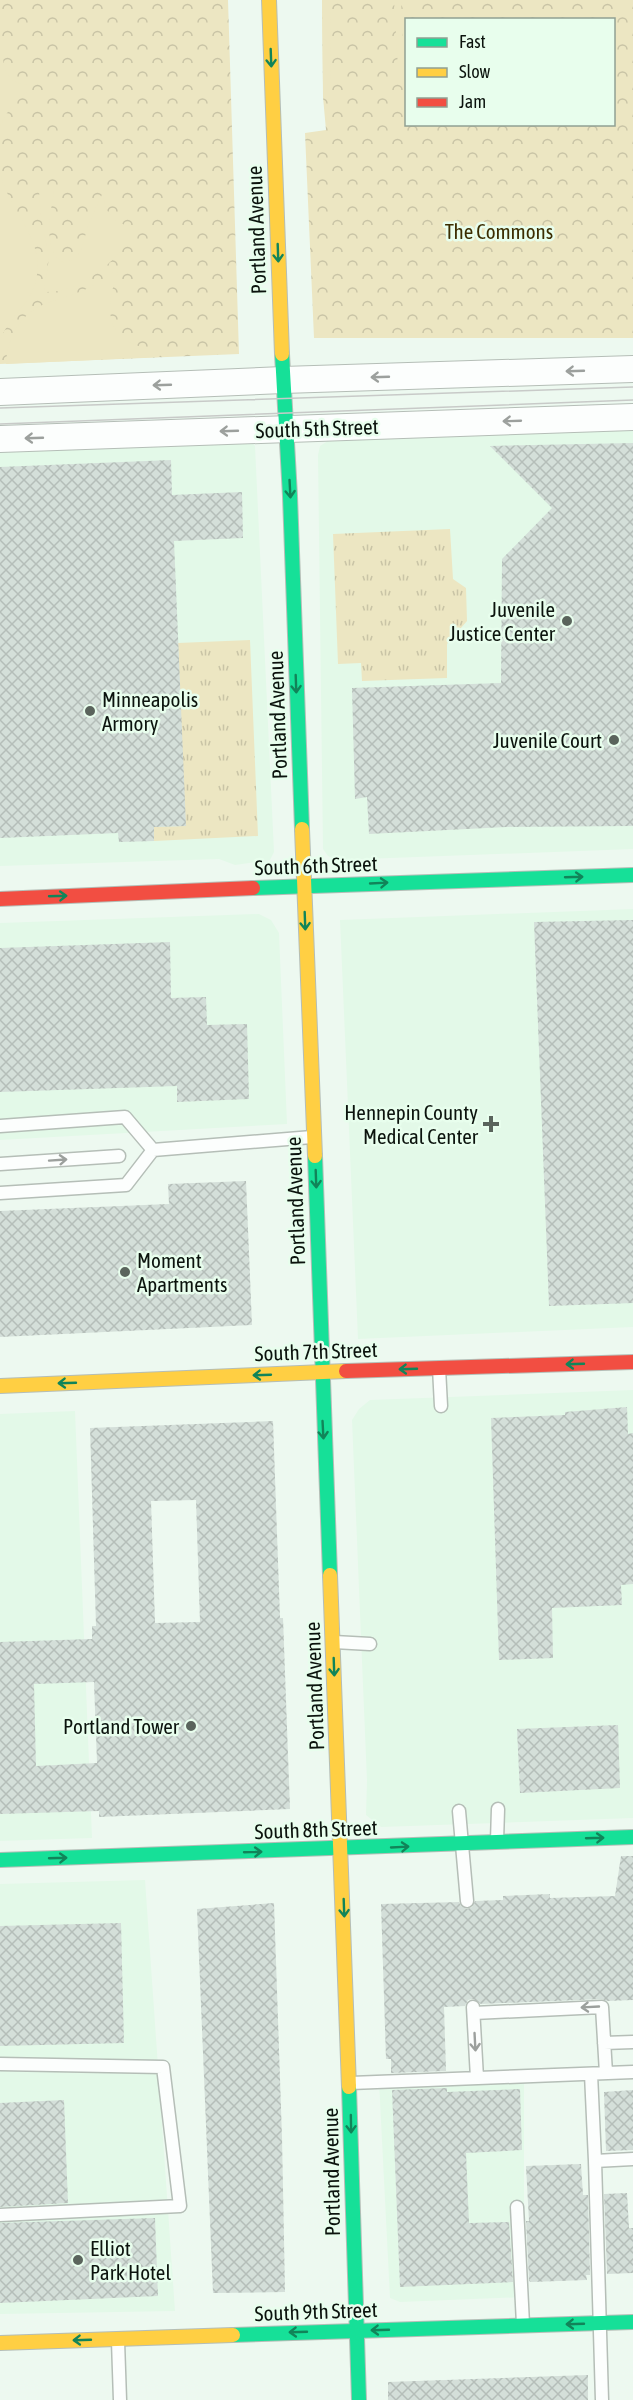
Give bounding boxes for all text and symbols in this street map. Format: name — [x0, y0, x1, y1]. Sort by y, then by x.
legend — [405, 18, 615, 126]
text: Fast — [459, 31, 486, 52]
one-way arrow — [266, 48, 277, 68]
text: Slow — [459, 61, 490, 82]
text: Jam — [459, 91, 486, 112]
street label: Portland Avenue — [242, 165, 270, 295]
park label: The Commons — [445, 219, 553, 243]
one-way arrow — [273, 243, 284, 263]
one-way arrow — [565, 365, 585, 377]
one-way arrow — [370, 371, 390, 382]
one-way arrow — [153, 379, 172, 390]
street label: South 5th Street — [255, 414, 379, 442]
one-way arrow — [502, 416, 522, 427]
one-way arrow — [219, 426, 239, 437]
one-way arrow — [24, 433, 44, 444]
one-way arrow — [285, 479, 296, 499]
place label: Juvenile Justice Center — [449, 597, 556, 645]
marker: Juvenile Justice Center — [560, 614, 574, 628]
street label: Portland Avenue — [263, 650, 291, 780]
one-way arrow — [291, 673, 302, 693]
place label: Minneapolis Armory — [102, 687, 198, 735]
marker: Minneapolis Armory — [83, 704, 97, 718]
place label: Juvenile Court — [493, 728, 602, 752]
marker: Juvenile Court — [607, 733, 621, 747]
street label: South 6th Street — [254, 851, 378, 879]
one-way arrow — [564, 871, 584, 882]
one-way arrow — [369, 877, 389, 888]
one-way arrow — [48, 891, 68, 902]
one-way arrow — [300, 910, 311, 930]
place label: Hennepin County Medical Center — [344, 1100, 479, 1148]
marker: Hennepin County Medical Center — [482, 1115, 500, 1133]
street label: Portland Avenue — [281, 1136, 309, 1266]
one-way arrow — [48, 1154, 68, 1165]
one-way arrow — [310, 1168, 321, 1188]
place label: Moment Apartments — [137, 1248, 227, 1296]
marker: Moment Apartments — [118, 1265, 132, 1279]
street label: South 7th Street — [254, 1337, 378, 1365]
one-way arrow — [565, 1358, 585, 1369]
one-way arrow — [398, 1363, 418, 1375]
one-way arrow — [253, 1369, 273, 1380]
one-way arrow — [58, 1377, 78, 1389]
one-way arrow — [318, 1420, 329, 1440]
street label: Portland Avenue — [300, 1621, 328, 1751]
one-way arrow — [329, 1656, 340, 1676]
place label: Portland Tower — [63, 1714, 180, 1738]
marker: Portland Tower — [184, 1719, 198, 1733]
street label: South 8th Street — [254, 1815, 378, 1843]
one-way arrow — [585, 1833, 605, 1844]
one-way arrow — [390, 1841, 410, 1852]
one-way arrow — [243, 1846, 263, 1858]
one-way arrow — [48, 1853, 68, 1864]
one-way arrow — [338, 1897, 350, 1917]
one-way arrow — [580, 2002, 600, 2013]
one-way arrow — [469, 2031, 480, 2051]
street label: Portland Avenue — [318, 2108, 344, 2236]
one-way arrow — [345, 2113, 357, 2133]
place label: Elliot Park Hotel — [90, 2236, 171, 2284]
marker: Elliot Park Hotel — [71, 2253, 85, 2267]
street label: South 9th Street — [254, 2297, 378, 2325]
one-way arrow — [565, 2318, 585, 2329]
one-way arrow — [370, 2325, 390, 2336]
one-way arrow — [288, 2327, 308, 2338]
one-way arrow — [72, 2334, 92, 2345]

